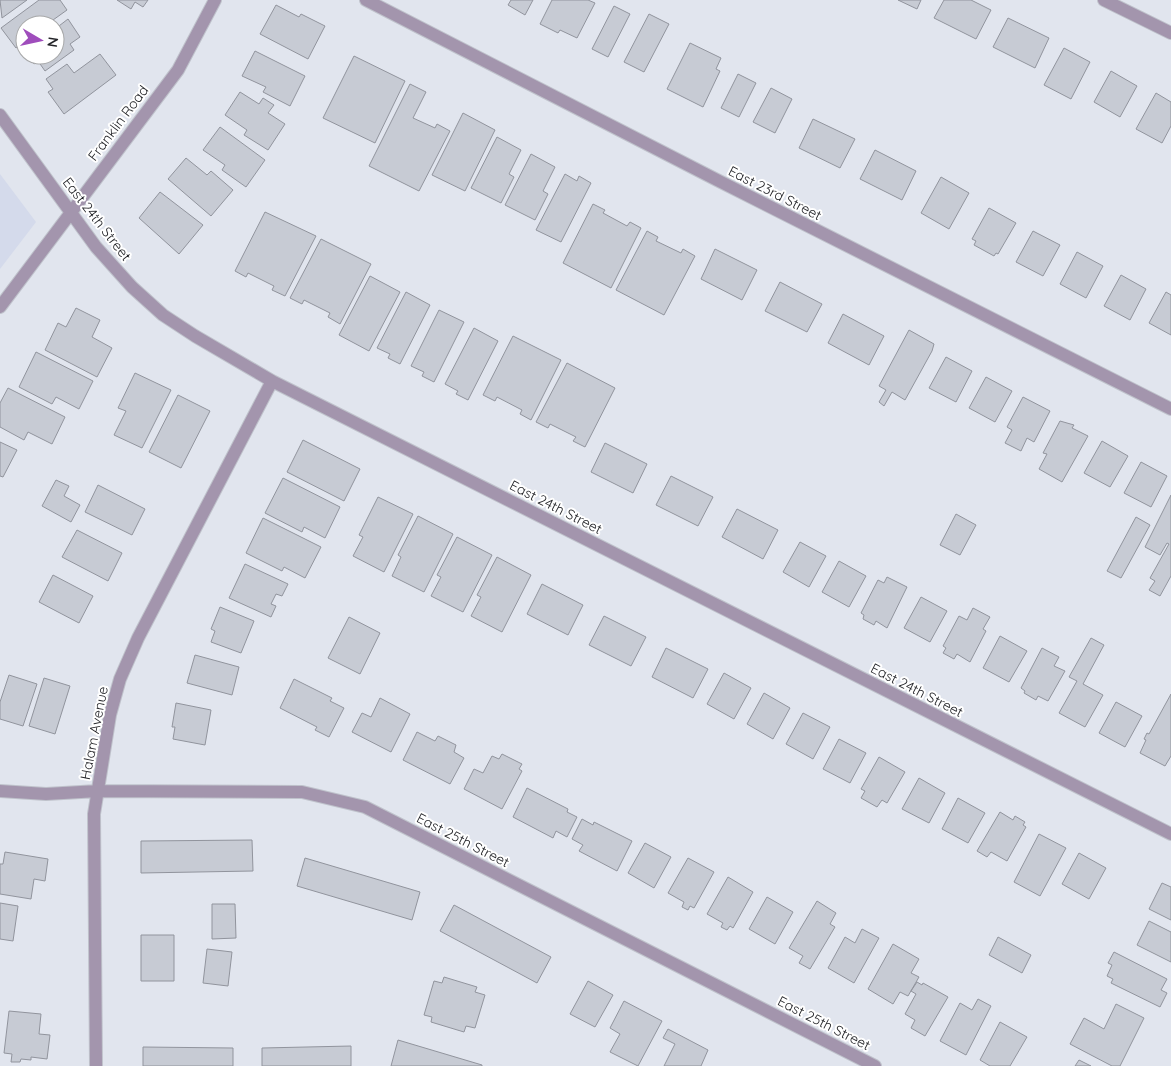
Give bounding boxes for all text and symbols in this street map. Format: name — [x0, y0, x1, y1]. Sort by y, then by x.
north arrow — [15, 15, 65, 65]
text: N — [43, 36, 63, 49]
street label: Franklin Road — [84, 82, 152, 164]
street label: East 23rd Street — [725, 162, 825, 224]
street label: East 24th Street — [59, 174, 135, 265]
street label: East 24th Street — [507, 476, 605, 538]
street label: East 24th Street — [868, 659, 966, 721]
street label: Halam Avenue — [76, 685, 112, 781]
street label: East 25th Street — [414, 809, 513, 871]
street label: East 25th Street — [775, 992, 874, 1054]

